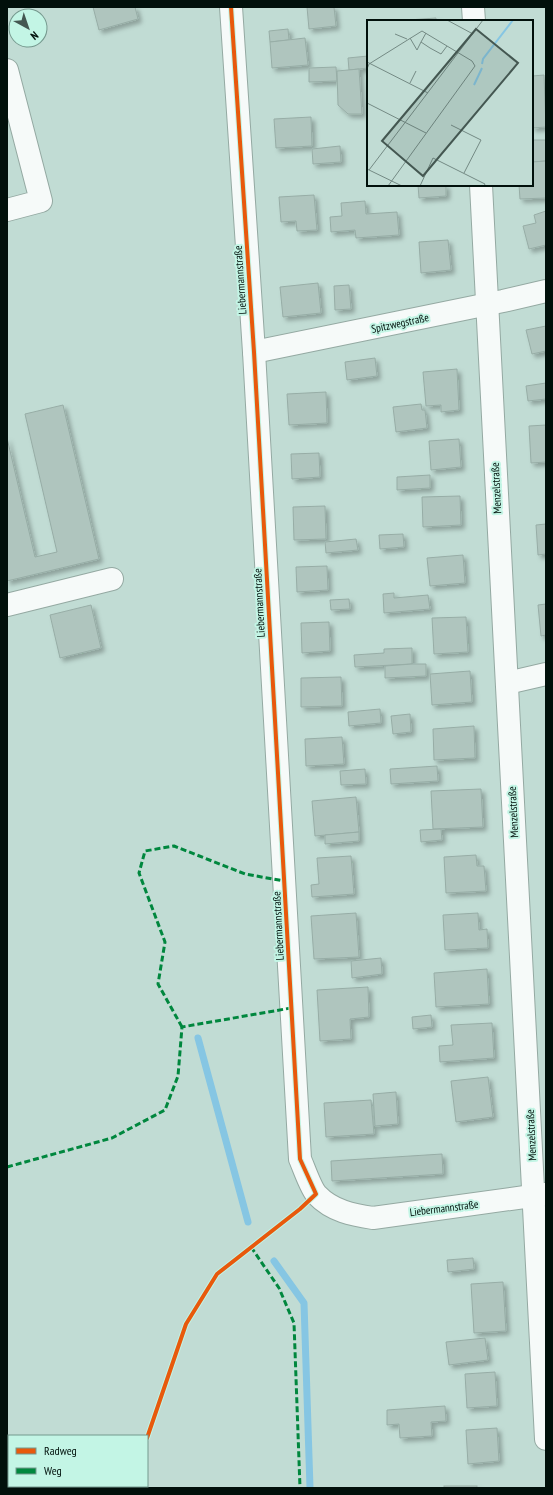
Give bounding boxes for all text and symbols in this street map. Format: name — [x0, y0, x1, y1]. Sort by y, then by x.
north arrow — [8, 8, 48, 48]
inset map — [367, 20, 533, 186]
text: N — [28, 28, 41, 43]
street label: Liebermannstraße — [231, 245, 249, 315]
street label: Spitzwegstraße — [370, 310, 431, 336]
street label: Menzelstraße — [488, 462, 504, 514]
street label: Liebermannstraße — [250, 568, 268, 638]
street label: Menzelstraße — [505, 786, 521, 838]
street label: Liebermannstraße — [269, 891, 287, 961]
street label: Menzelstraße — [523, 1109, 539, 1161]
street label: Liebermannstraße — [409, 1197, 480, 1219]
legend — [8, 1435, 148, 1487]
text: Radweg — [44, 1443, 77, 1458]
text: Weg — [44, 1463, 62, 1478]

